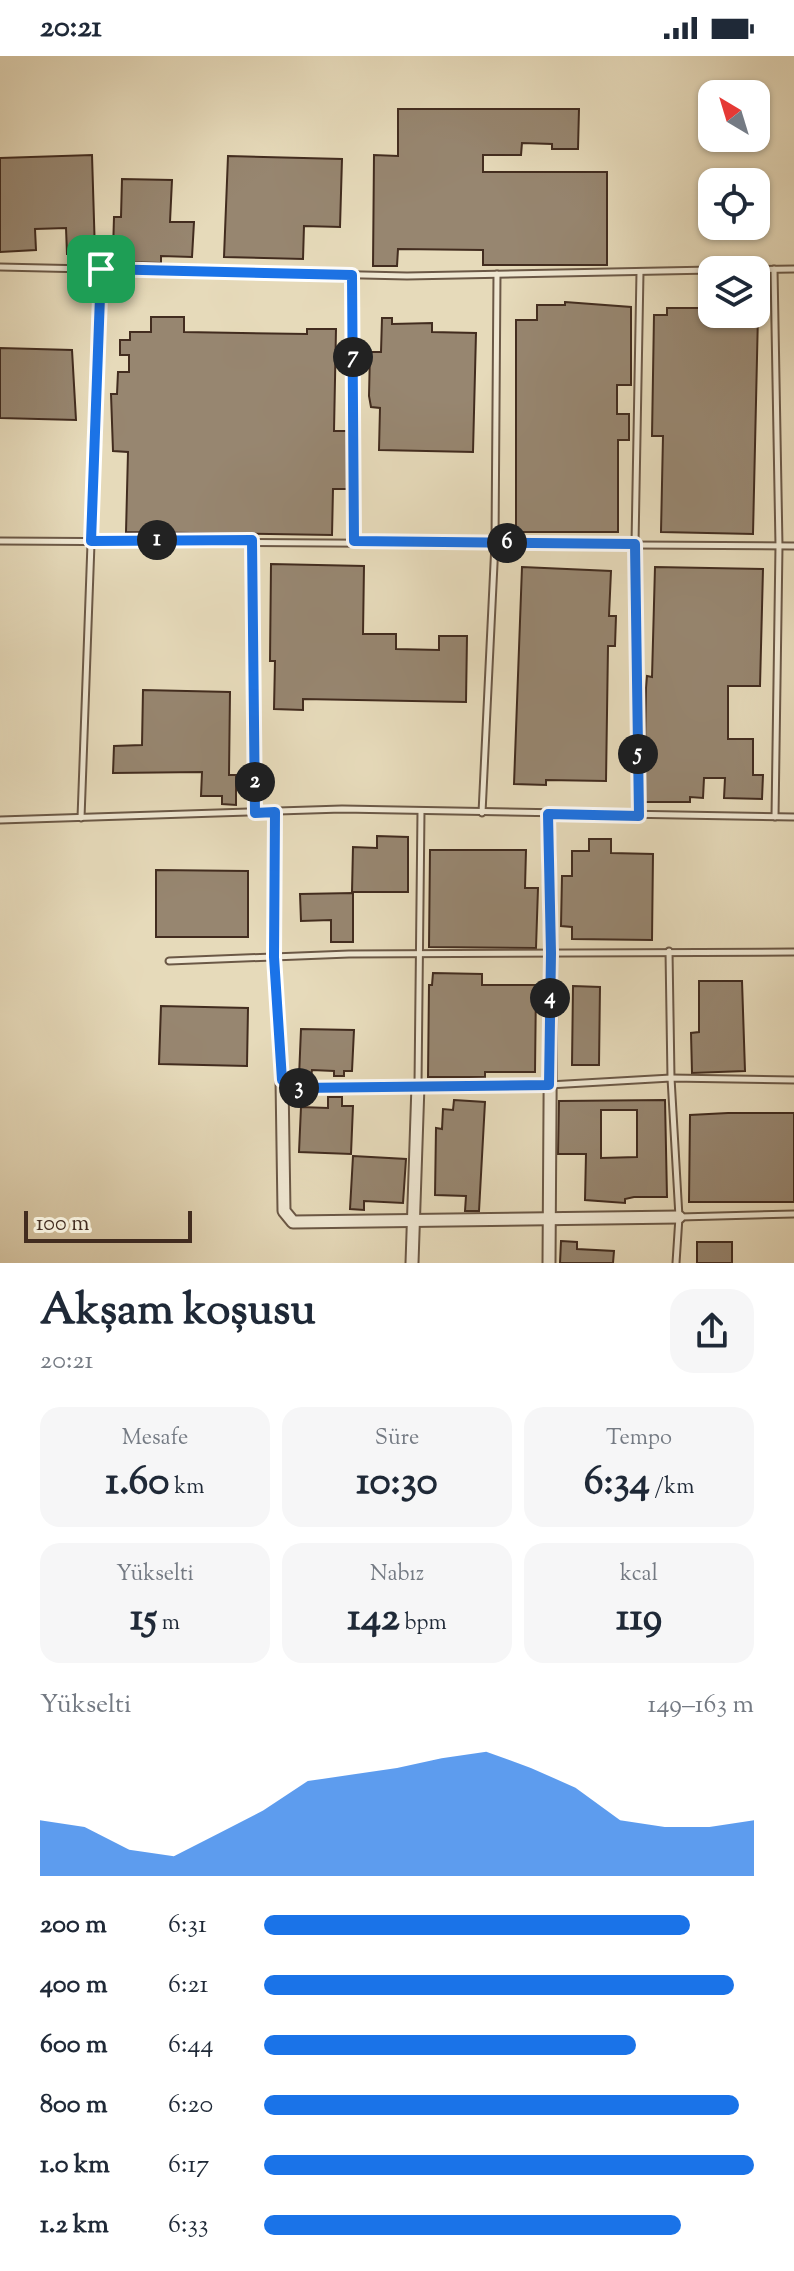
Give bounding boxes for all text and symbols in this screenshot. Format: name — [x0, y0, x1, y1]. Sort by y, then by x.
text: 20:21 — [40, 7, 102, 50]
north arrow — [698, 80, 770, 152]
map controls — [698, 80, 770, 328]
button: locate — [698, 168, 770, 240]
pin — [67, 235, 135, 303]
icon: arrive — [79, 247, 123, 291]
button: layers — [698, 256, 770, 328]
pin: 7 — [333, 337, 373, 377]
text: 7 — [347, 341, 359, 373]
pin: 1 — [137, 520, 177, 560]
pin: 6 — [487, 523, 527, 563]
text: 1 — [153, 524, 161, 556]
text: 6 — [502, 527, 512, 559]
pin: 5 — [618, 734, 658, 774]
text: 5 — [634, 738, 642, 770]
pin: 2 — [235, 762, 275, 802]
text: 2 — [250, 766, 260, 798]
pin: 4 — [530, 978, 570, 1018]
text: 4 — [544, 982, 556, 1014]
pin: 3 — [279, 1068, 319, 1108]
text: 3 — [295, 1072, 303, 1104]
scale bar — [24, 1207, 192, 1243]
text: 100 m — [36, 1209, 89, 1241]
text: Akşam koşusu — [40, 1281, 316, 1344]
button: share — [670, 1289, 754, 1373]
text: 20:21 — [40, 1343, 93, 1380]
text: Mesafe — [122, 1423, 188, 1455]
text: Süre — [375, 1423, 419, 1455]
text: Tempo — [606, 1423, 672, 1455]
text: 1.60 — [106, 1455, 170, 1512]
text: 10:30 — [356, 1455, 438, 1512]
text: 6:34 — [584, 1455, 650, 1512]
text: km — [170, 1472, 204, 1504]
text: /km — [650, 1472, 694, 1504]
text: Yükselti — [116, 1559, 194, 1591]
text: Nabız — [370, 1559, 424, 1591]
text: kcal — [620, 1559, 658, 1591]
text: 15 — [130, 1591, 157, 1648]
text: 142 — [347, 1591, 400, 1648]
text: 119 — [616, 1591, 662, 1648]
text: m — [157, 1608, 180, 1640]
text: bpm — [400, 1608, 447, 1640]
text: Yükselti — [40, 1687, 131, 1724]
text: 149–163 m — [648, 1687, 754, 1724]
text: 200 m — [40, 1907, 107, 1944]
text: 6:31 — [168, 1907, 207, 1944]
text: 400 m — [40, 1967, 107, 2004]
text: 6:21 — [168, 1967, 208, 2004]
text: 600 m — [40, 2027, 107, 2064]
text: 6:44 — [168, 2027, 214, 2064]
text: 800 m — [40, 2087, 108, 2124]
text: 6:20 — [168, 2087, 213, 2124]
text: 1.0 km — [40, 2147, 110, 2184]
text: 6:17 — [168, 2147, 209, 2184]
text: 1.2 km — [40, 2207, 109, 2244]
text: 6:33 — [168, 2207, 208, 2244]

